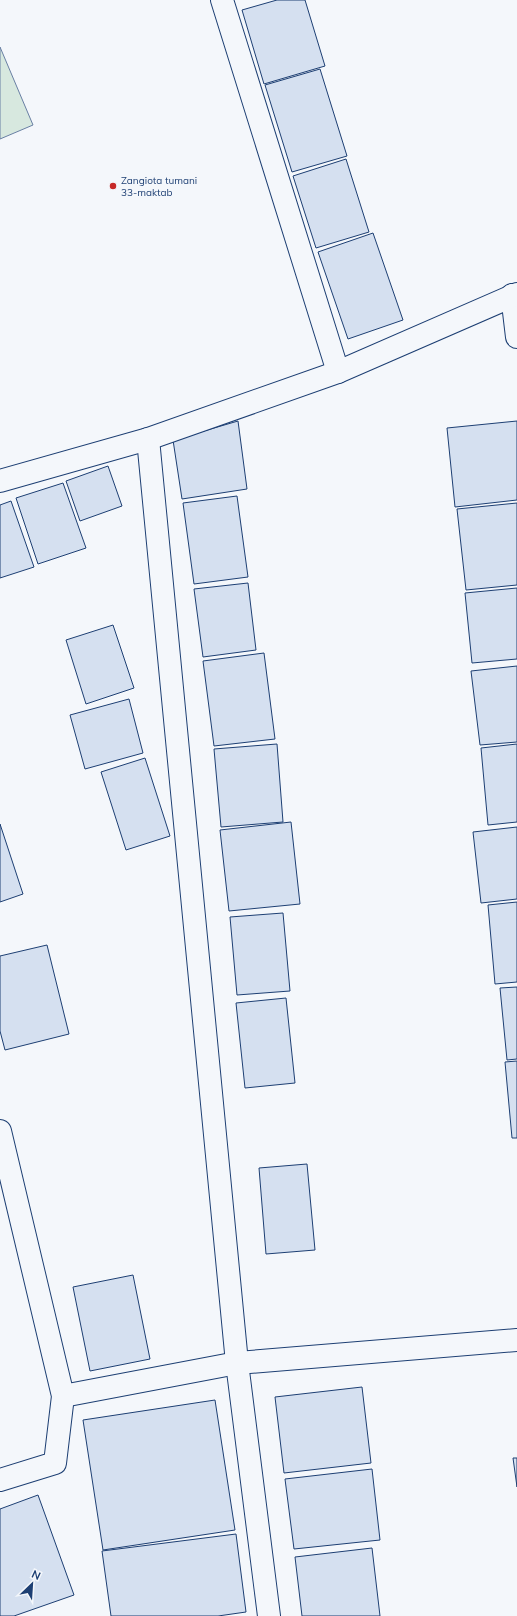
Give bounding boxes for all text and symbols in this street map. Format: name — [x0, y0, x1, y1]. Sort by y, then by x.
place label: Zangiota tumani 33-maktab — [121, 174, 197, 199]
marker: Zangiota tumani 33-maktab — [108, 181, 118, 191]
north arrow — [12, 1564, 52, 1604]
text: N — [30, 1567, 43, 1583]

